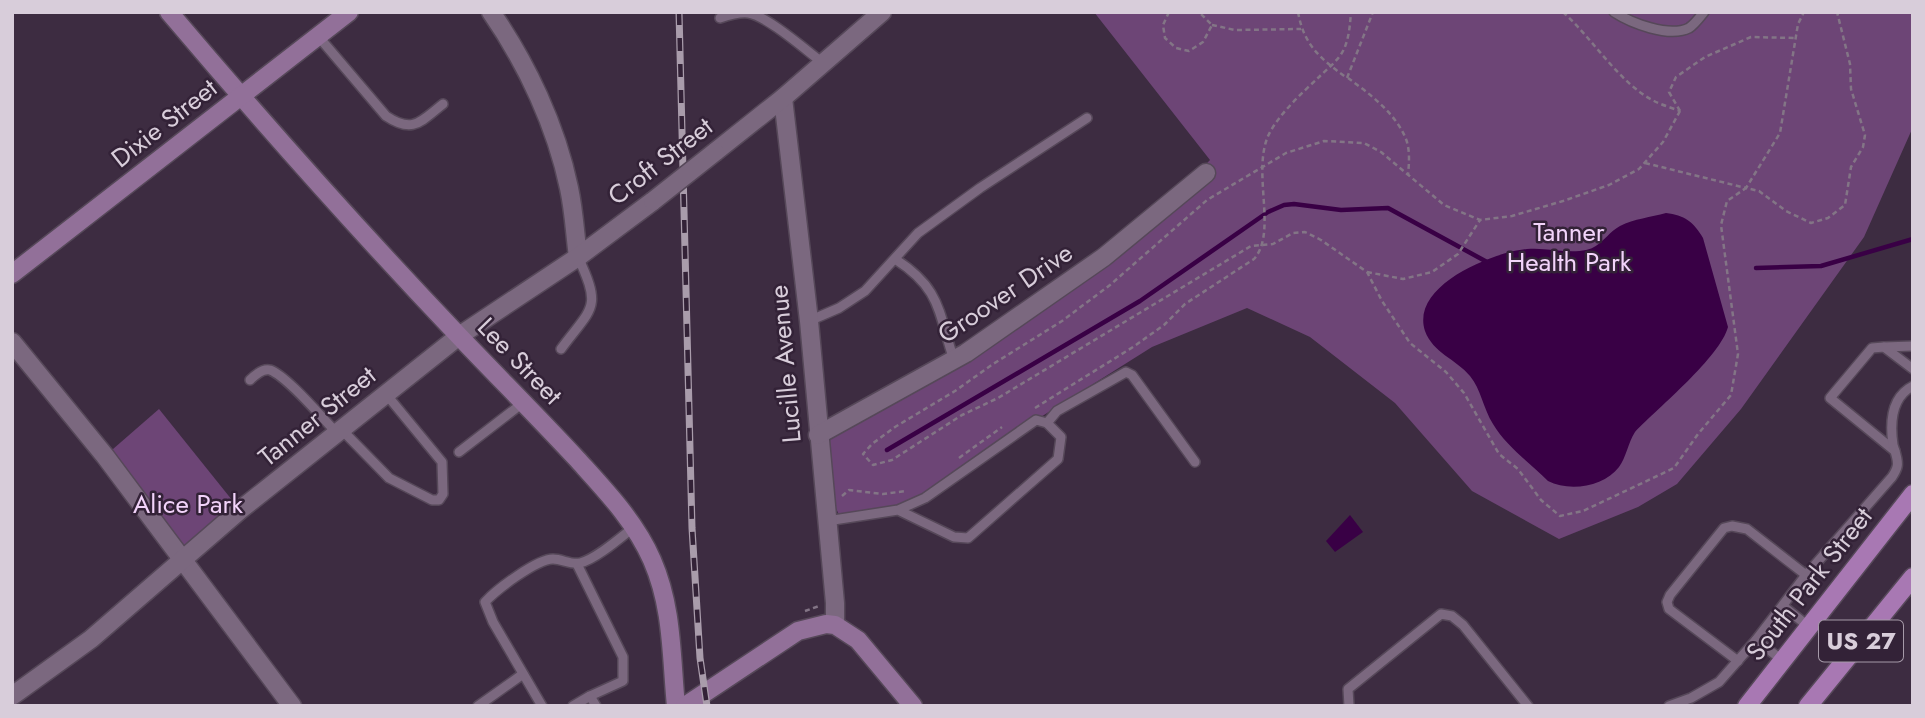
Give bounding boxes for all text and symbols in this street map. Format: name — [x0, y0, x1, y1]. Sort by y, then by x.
street label: Dixie Street — [103, 69, 226, 177]
street label: Croft Street — [599, 107, 721, 214]
park label: Tanner Health Park — [1507, 213, 1632, 281]
street label: Groover Drive — [930, 234, 1080, 352]
street label: Lucille Avenue — [759, 284, 811, 444]
street label: Lee Street — [469, 309, 572, 414]
street label: Tanner Street — [250, 356, 385, 475]
park label: Alice Park — [133, 485, 243, 523]
street label: South Park Street — [1737, 498, 1882, 669]
road number: US 27 — [1819, 620, 1903, 662]

